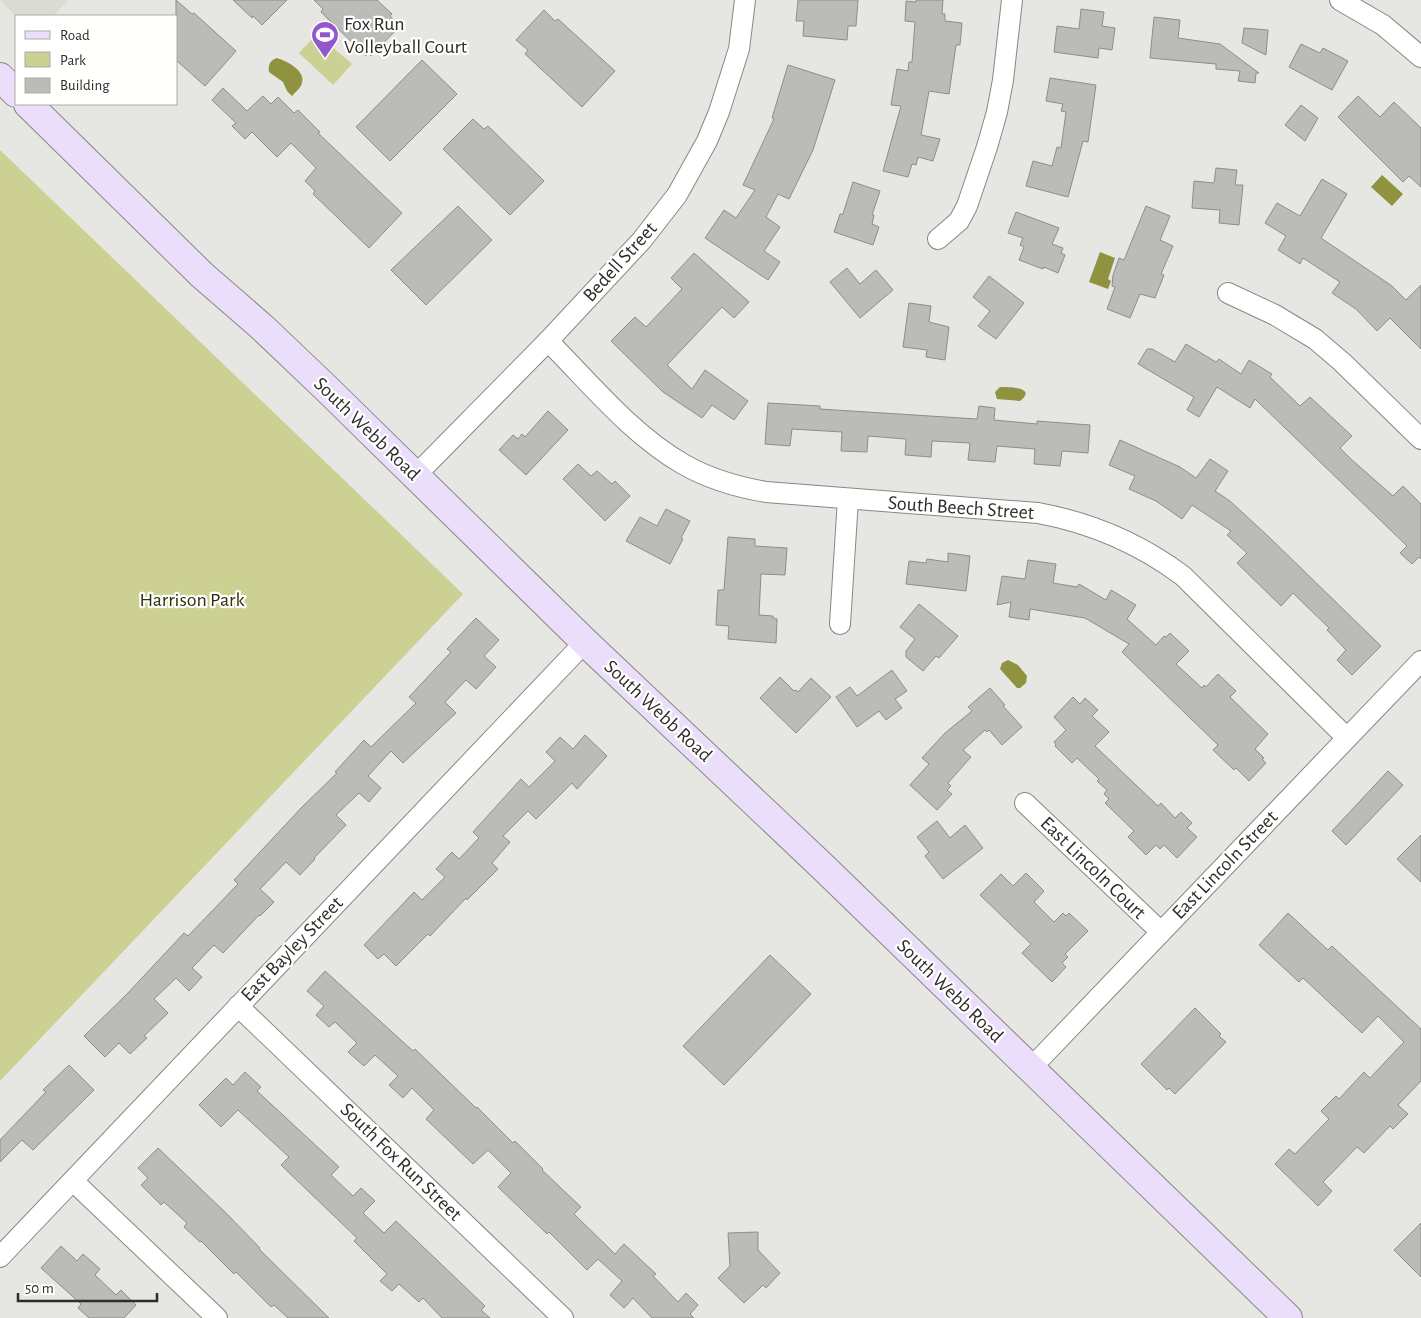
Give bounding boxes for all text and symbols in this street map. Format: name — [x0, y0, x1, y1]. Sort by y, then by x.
place label: Fox Run Volleyball Court — [344, 14, 468, 57]
legend — [15, 15, 178, 105]
sports icon: Fox Run Volleyball Court — [310, 20, 340, 59]
text: Road — [60, 28, 90, 43]
text: Park — [60, 53, 86, 68]
text: Building — [60, 78, 110, 93]
street label: Bedell Street — [579, 218, 661, 306]
street label: South Webb Road — [310, 374, 424, 484]
street label: South Beech Street — [887, 493, 1035, 523]
park label: Harrison Park — [139, 590, 245, 610]
street label: South Webb Road — [600, 656, 716, 766]
street label: East Lincoln Street — [1168, 806, 1282, 923]
street label: East Lincoln Court — [1036, 813, 1150, 923]
street label: East Bayley Street — [237, 892, 347, 1005]
street label: South Webb Road — [893, 936, 1007, 1046]
street label: South Fox Run Street — [337, 1099, 466, 1225]
scale bar — [18, 1270, 156, 1302]
text: 50 m — [25, 1281, 54, 1296]

